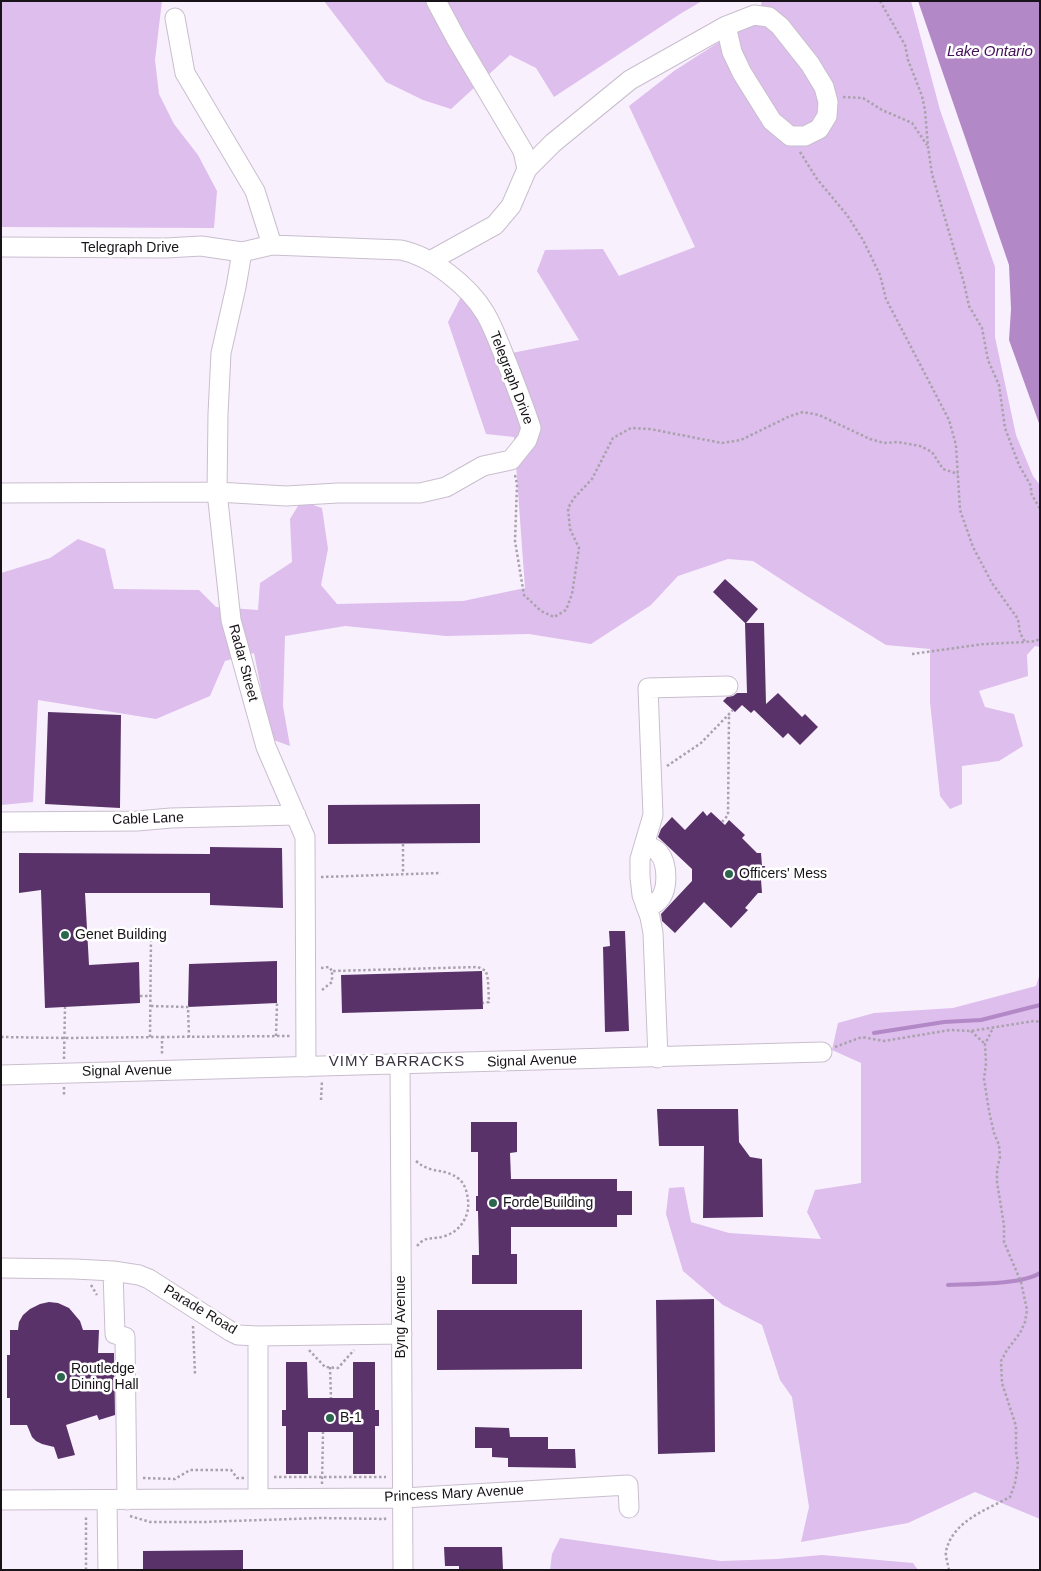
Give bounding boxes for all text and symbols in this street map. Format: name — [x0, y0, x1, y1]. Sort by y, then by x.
water label: Lake Ontario — [947, 43, 1033, 61]
street label: Telegraph Drive — [81, 240, 179, 256]
street label: Telegraph Drive — [486, 329, 536, 427]
street label: Radar Street — [225, 622, 261, 704]
street label: Cable Lane — [112, 809, 184, 829]
place label: Officers' Mess — [739, 866, 827, 882]
marker: Officers' Mess — [723, 868, 735, 880]
place label: Genet Building — [75, 927, 167, 943]
marker: Genet Building — [59, 929, 71, 941]
street label: Signal Avenue — [487, 1051, 577, 1071]
district label: VIMY BARRACKS — [327, 1053, 467, 1071]
street label: Signal Avenue — [82, 1062, 172, 1080]
place label: Forde Building — [503, 1195, 593, 1211]
marker: Forde Building — [487, 1197, 499, 1209]
street label: Byng Avenue — [393, 1275, 409, 1359]
street label: Parade Road — [160, 1282, 240, 1338]
place label: Routledge Dining Hall — [71, 1361, 139, 1394]
marker: Routledge Dining Hall — [55, 1371, 67, 1383]
place label: B-1 — [340, 1410, 362, 1426]
marker: B-1 — [324, 1412, 336, 1424]
street label: Princess Mary Avenue — [384, 1482, 524, 1506]

